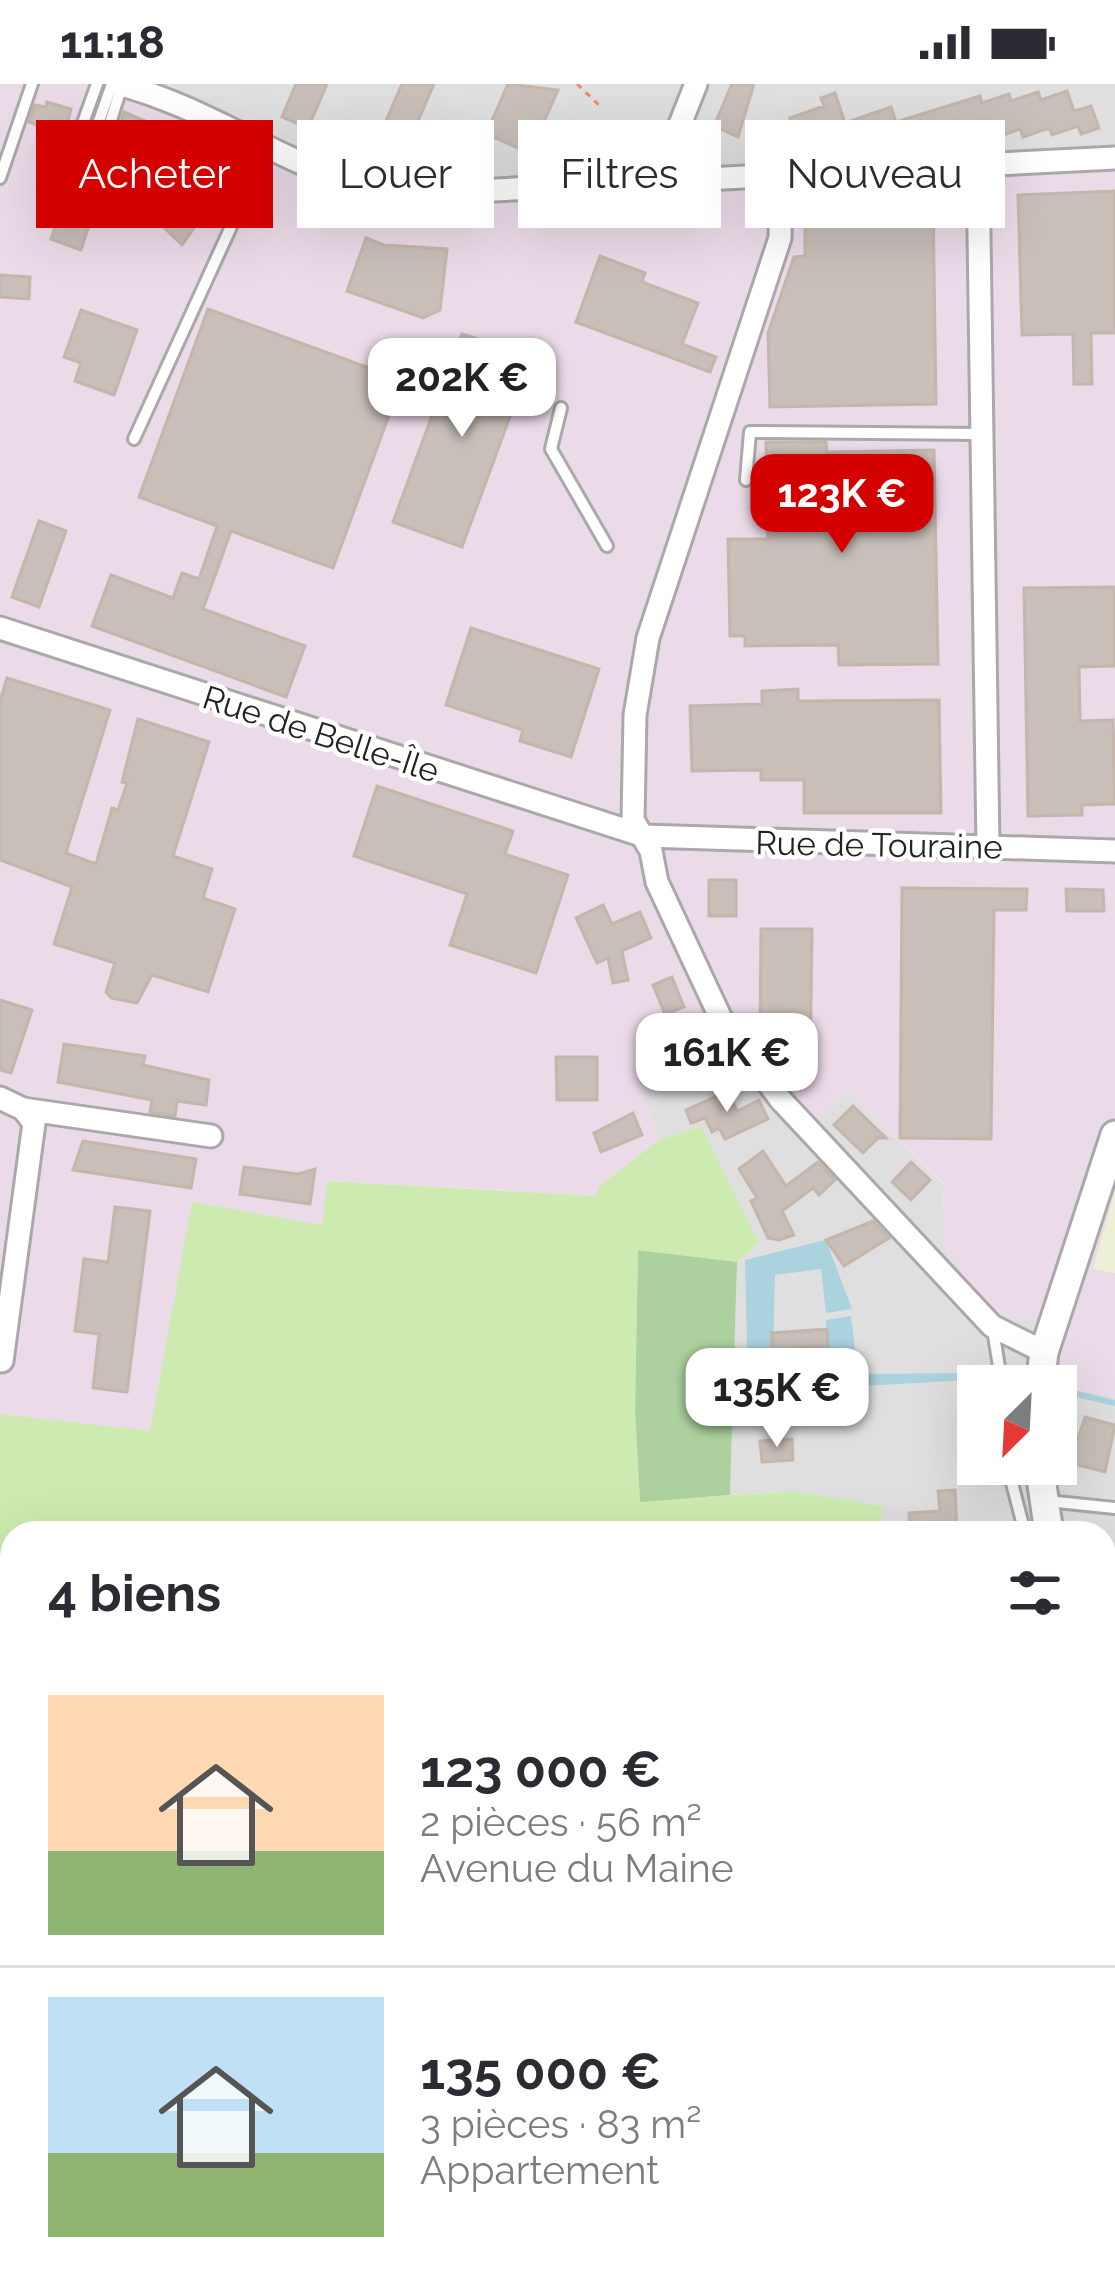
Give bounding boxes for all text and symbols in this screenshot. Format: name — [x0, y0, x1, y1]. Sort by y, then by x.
text: 11:18 — [60, 16, 165, 69]
chip: Acheter — [36, 120, 273, 228]
chip: Louer — [297, 120, 494, 228]
chip: Filtres — [518, 120, 721, 228]
chip: Nouveau — [745, 120, 1005, 228]
pin: 202K € — [364, 338, 560, 440]
text: 202K € — [395, 354, 529, 400]
pin: 123K € — [744, 454, 940, 556]
text: 123K € — [777, 470, 907, 516]
street label: Rue de Belle-Île — [198, 677, 444, 791]
street label: Rue de Touraine — [755, 823, 1003, 867]
pin: 161K € — [629, 1013, 825, 1115]
text: 161K € — [663, 1029, 791, 1075]
pin: 135K € — [679, 1348, 875, 1450]
text: 135K € — [713, 1364, 841, 1410]
north arrow — [957, 1365, 1077, 1485]
map controls — [957, 1365, 1077, 1485]
icon: filters — [1002, 1560, 1068, 1626]
text: 4 biens — [48, 1563, 221, 1623]
text: 123 000 € — [420, 1739, 662, 1799]
icon: home — [144, 1743, 288, 1887]
text: 2 pièces · 56 m² — [420, 1799, 702, 1845]
text: Avenue du Maine — [420, 1845, 734, 1891]
text: 135 000 € — [420, 2041, 661, 2101]
icon: home — [144, 2045, 288, 2189]
text: 3 pièces · 83 m² — [420, 2101, 701, 2147]
text: Appartement — [420, 2147, 659, 2193]

